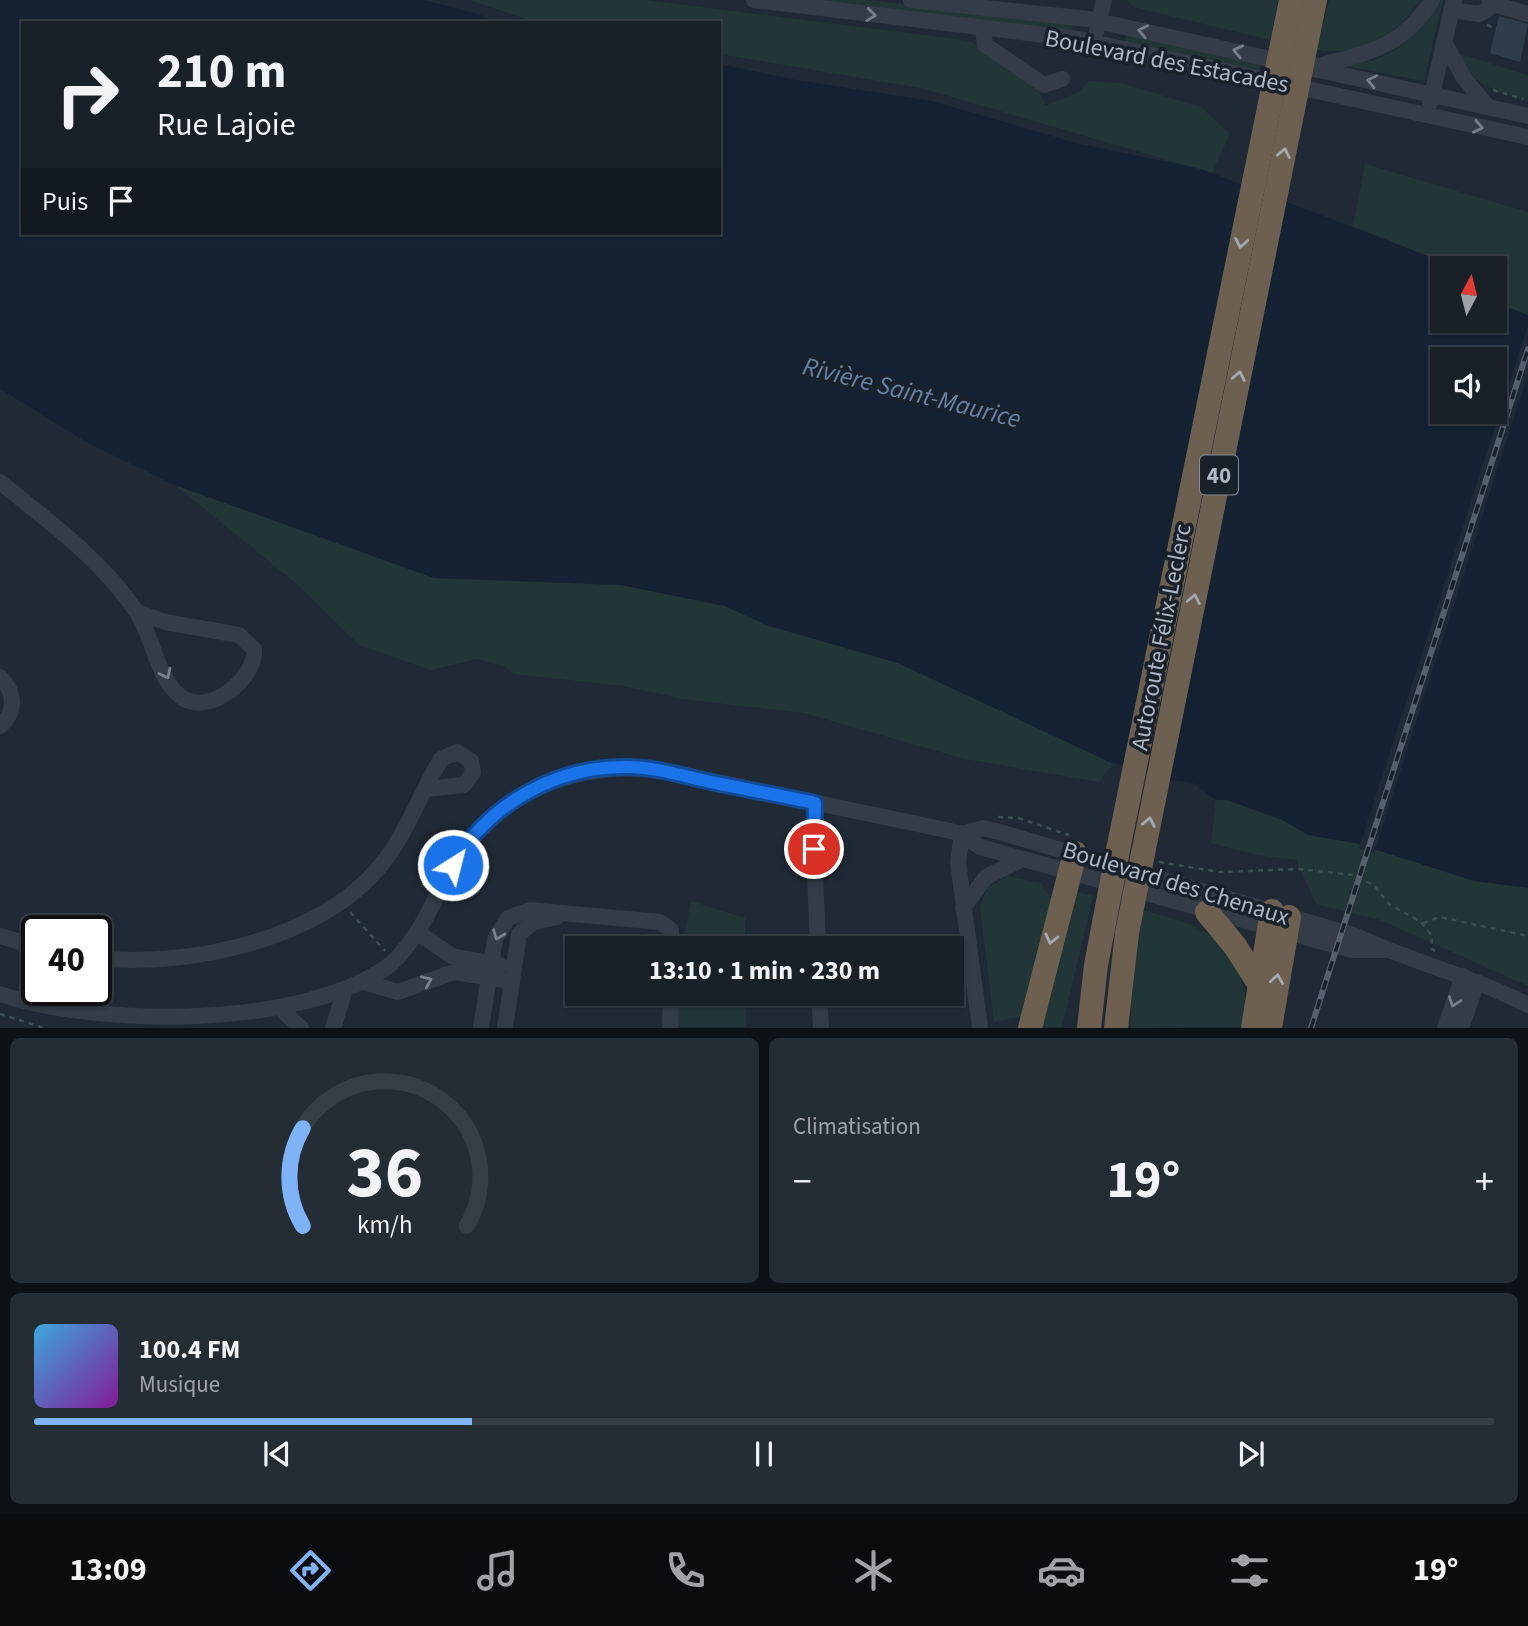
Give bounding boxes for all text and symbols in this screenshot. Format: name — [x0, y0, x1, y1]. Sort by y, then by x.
one-way arrow — [865, 7, 876, 22]
street label: Boulevard des Estacades — [1042, 21, 1292, 102]
one-way arrow — [1137, 24, 1149, 39]
text: 210 m — [157, 37, 286, 107]
one-way arrow — [1232, 45, 1244, 60]
icon: right — [42, 49, 133, 140]
one-way arrow — [1366, 75, 1378, 89]
text: Rue Lajoie — [157, 102, 296, 148]
one-way arrow — [1472, 118, 1484, 133]
one-way arrow — [1276, 147, 1291, 159]
icon: arrive — [102, 182, 140, 220]
text: Puis — [42, 183, 88, 220]
one-way arrow — [1235, 237, 1250, 249]
north arrow — [1430, 256, 1507, 332]
map controls — [1430, 256, 1507, 424]
water label: Rivière Saint-Maurice — [799, 347, 1025, 438]
button: sound — [1430, 347, 1507, 424]
one-way arrow — [1231, 370, 1246, 382]
road number: 40 — [1200, 456, 1238, 495]
street label: Autoroute Félix-Leclerc — [1122, 521, 1201, 753]
one-way arrow — [1186, 593, 1201, 605]
one-way arrow — [157, 667, 171, 679]
one-way arrow — [1141, 816, 1156, 828]
pin — [784, 819, 844, 879]
position arrow — [416, 828, 490, 902]
icon: arrive — [795, 830, 833, 868]
street label: Boulevard des Chenaux — [1058, 832, 1294, 935]
speed limit sign: 40 — [21, 915, 112, 1006]
one-way arrow — [492, 928, 506, 940]
one-way arrow — [1045, 933, 1059, 945]
text: 13:10 · 1 min · 230 m — [649, 952, 880, 989]
one-way arrow — [1270, 974, 1285, 985]
one-way arrow — [420, 975, 432, 989]
one-way arrow — [1448, 995, 1462, 1007]
text: Climatisation — [793, 1110, 921, 1143]
text: 36 — [346, 1122, 423, 1226]
text: 19° — [1107, 1144, 1180, 1218]
text: − — [793, 1155, 812, 1209]
text: + — [1475, 1155, 1494, 1209]
text: km/h — [357, 1207, 412, 1243]
text: 100.4 FM — [139, 1331, 240, 1368]
text: Musique — [139, 1368, 220, 1401]
icon: previous — [258, 1435, 296, 1473]
icon: pause — [745, 1435, 783, 1473]
icon: next — [1232, 1435, 1270, 1473]
icon: directions — [286, 1546, 335, 1595]
icon: music — [473, 1546, 522, 1595]
icon: phone — [661, 1546, 710, 1595]
icon: climate — [849, 1546, 898, 1595]
icon: car — [1037, 1546, 1086, 1595]
icon: filters — [1225, 1546, 1274, 1595]
text: 13:09 — [69, 1547, 147, 1593]
text: 19° — [1413, 1547, 1458, 1593]

